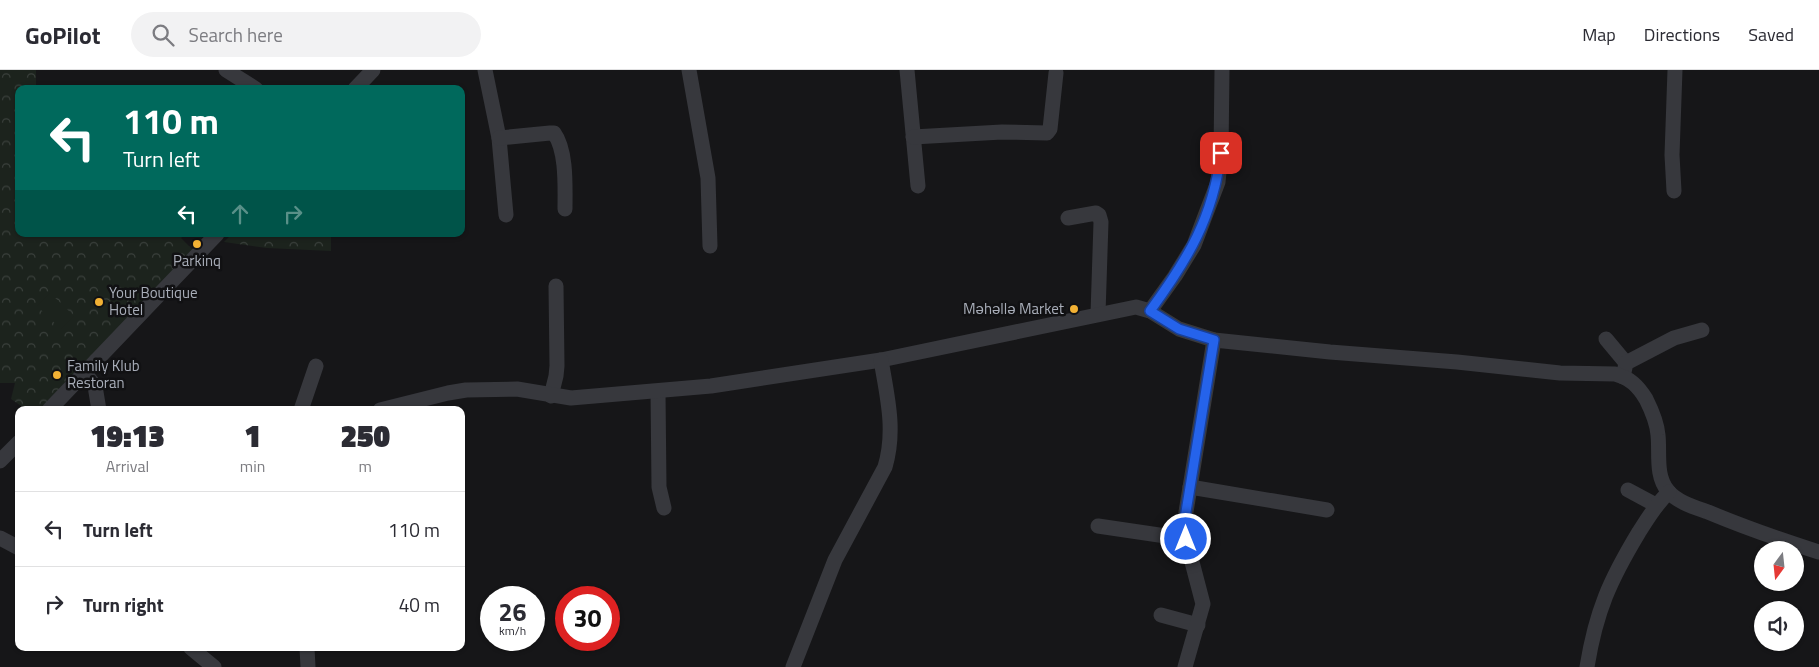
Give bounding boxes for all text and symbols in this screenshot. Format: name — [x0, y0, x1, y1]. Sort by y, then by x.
search box — [131, 12, 481, 57]
text: GoPilot — [25, 17, 101, 53]
text: Search here — [189, 20, 283, 49]
icon: search — [149, 21, 177, 49]
text: Map — [1582, 21, 1616, 48]
text: Directions — [1644, 21, 1720, 48]
text: Saved — [1748, 21, 1794, 48]
text: 110 m — [123, 94, 219, 148]
icon: left — [40, 105, 105, 170]
pin — [1200, 132, 1242, 174]
icon: arrive — [1207, 139, 1235, 167]
text: Turn left — [123, 142, 200, 176]
icon: left — [173, 200, 201, 228]
icon: ahead — [226, 200, 254, 228]
icon: right — [279, 200, 307, 228]
marker: Parkinq — [191, 238, 203, 250]
place label: Parkinq — [173, 249, 221, 272]
place label: Your Boutique Hotel — [109, 281, 198, 321]
marker: Your Boutique Hotel — [93, 296, 105, 308]
place label: Məhəllə Market — [963, 297, 1065, 320]
marker: Məhəllə Market — [1068, 303, 1080, 315]
place label: Family Klub Restoran — [67, 354, 140, 394]
marker: Family Klub Restoran — [51, 369, 63, 381]
text: 19:13 — [90, 413, 165, 459]
text: 1 — [244, 413, 261, 459]
text: 250 — [340, 413, 390, 459]
text: Arrival — [106, 454, 149, 478]
text: min — [240, 454, 265, 478]
text: m — [358, 454, 372, 478]
position arrow — [1159, 512, 1211, 564]
icon: left — [40, 515, 68, 543]
text: Turn left — [83, 515, 153, 544]
text: 110 m — [388, 515, 440, 544]
north arrow — [1754, 541, 1804, 591]
map controls — [1754, 541, 1804, 651]
speed limit sign: 30 — [555, 586, 620, 651]
icon: right — [40, 590, 68, 618]
text: Turn right — [83, 590, 164, 619]
text: 40 m — [399, 590, 440, 619]
text: 26 — [498, 593, 527, 631]
button: sound — [1754, 601, 1804, 651]
text: km/h — [499, 621, 526, 640]

